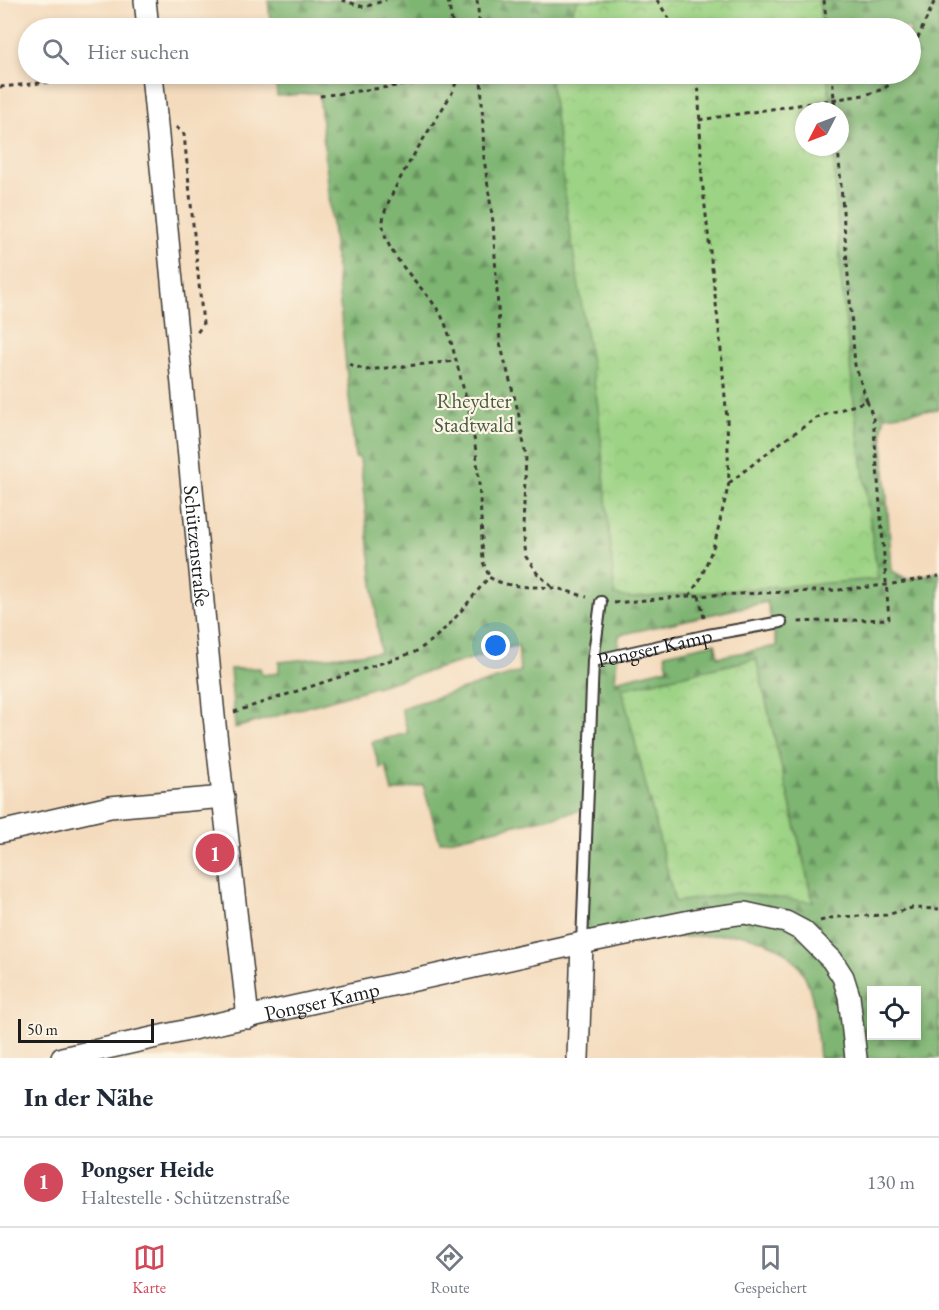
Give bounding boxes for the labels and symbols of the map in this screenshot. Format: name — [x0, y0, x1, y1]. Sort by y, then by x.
north arrow — [795, 102, 849, 156]
park label: Rheydter Stadtwald — [434, 387, 514, 438]
street label: Schützenstraße — [178, 484, 217, 608]
street label: Pongser Kamp — [594, 621, 715, 673]
your location — [481, 631, 510, 660]
pin: 1 — [196, 830, 234, 876]
street label: Pongser Kamp — [262, 975, 382, 1026]
scale bar — [18, 1016, 154, 1044]

